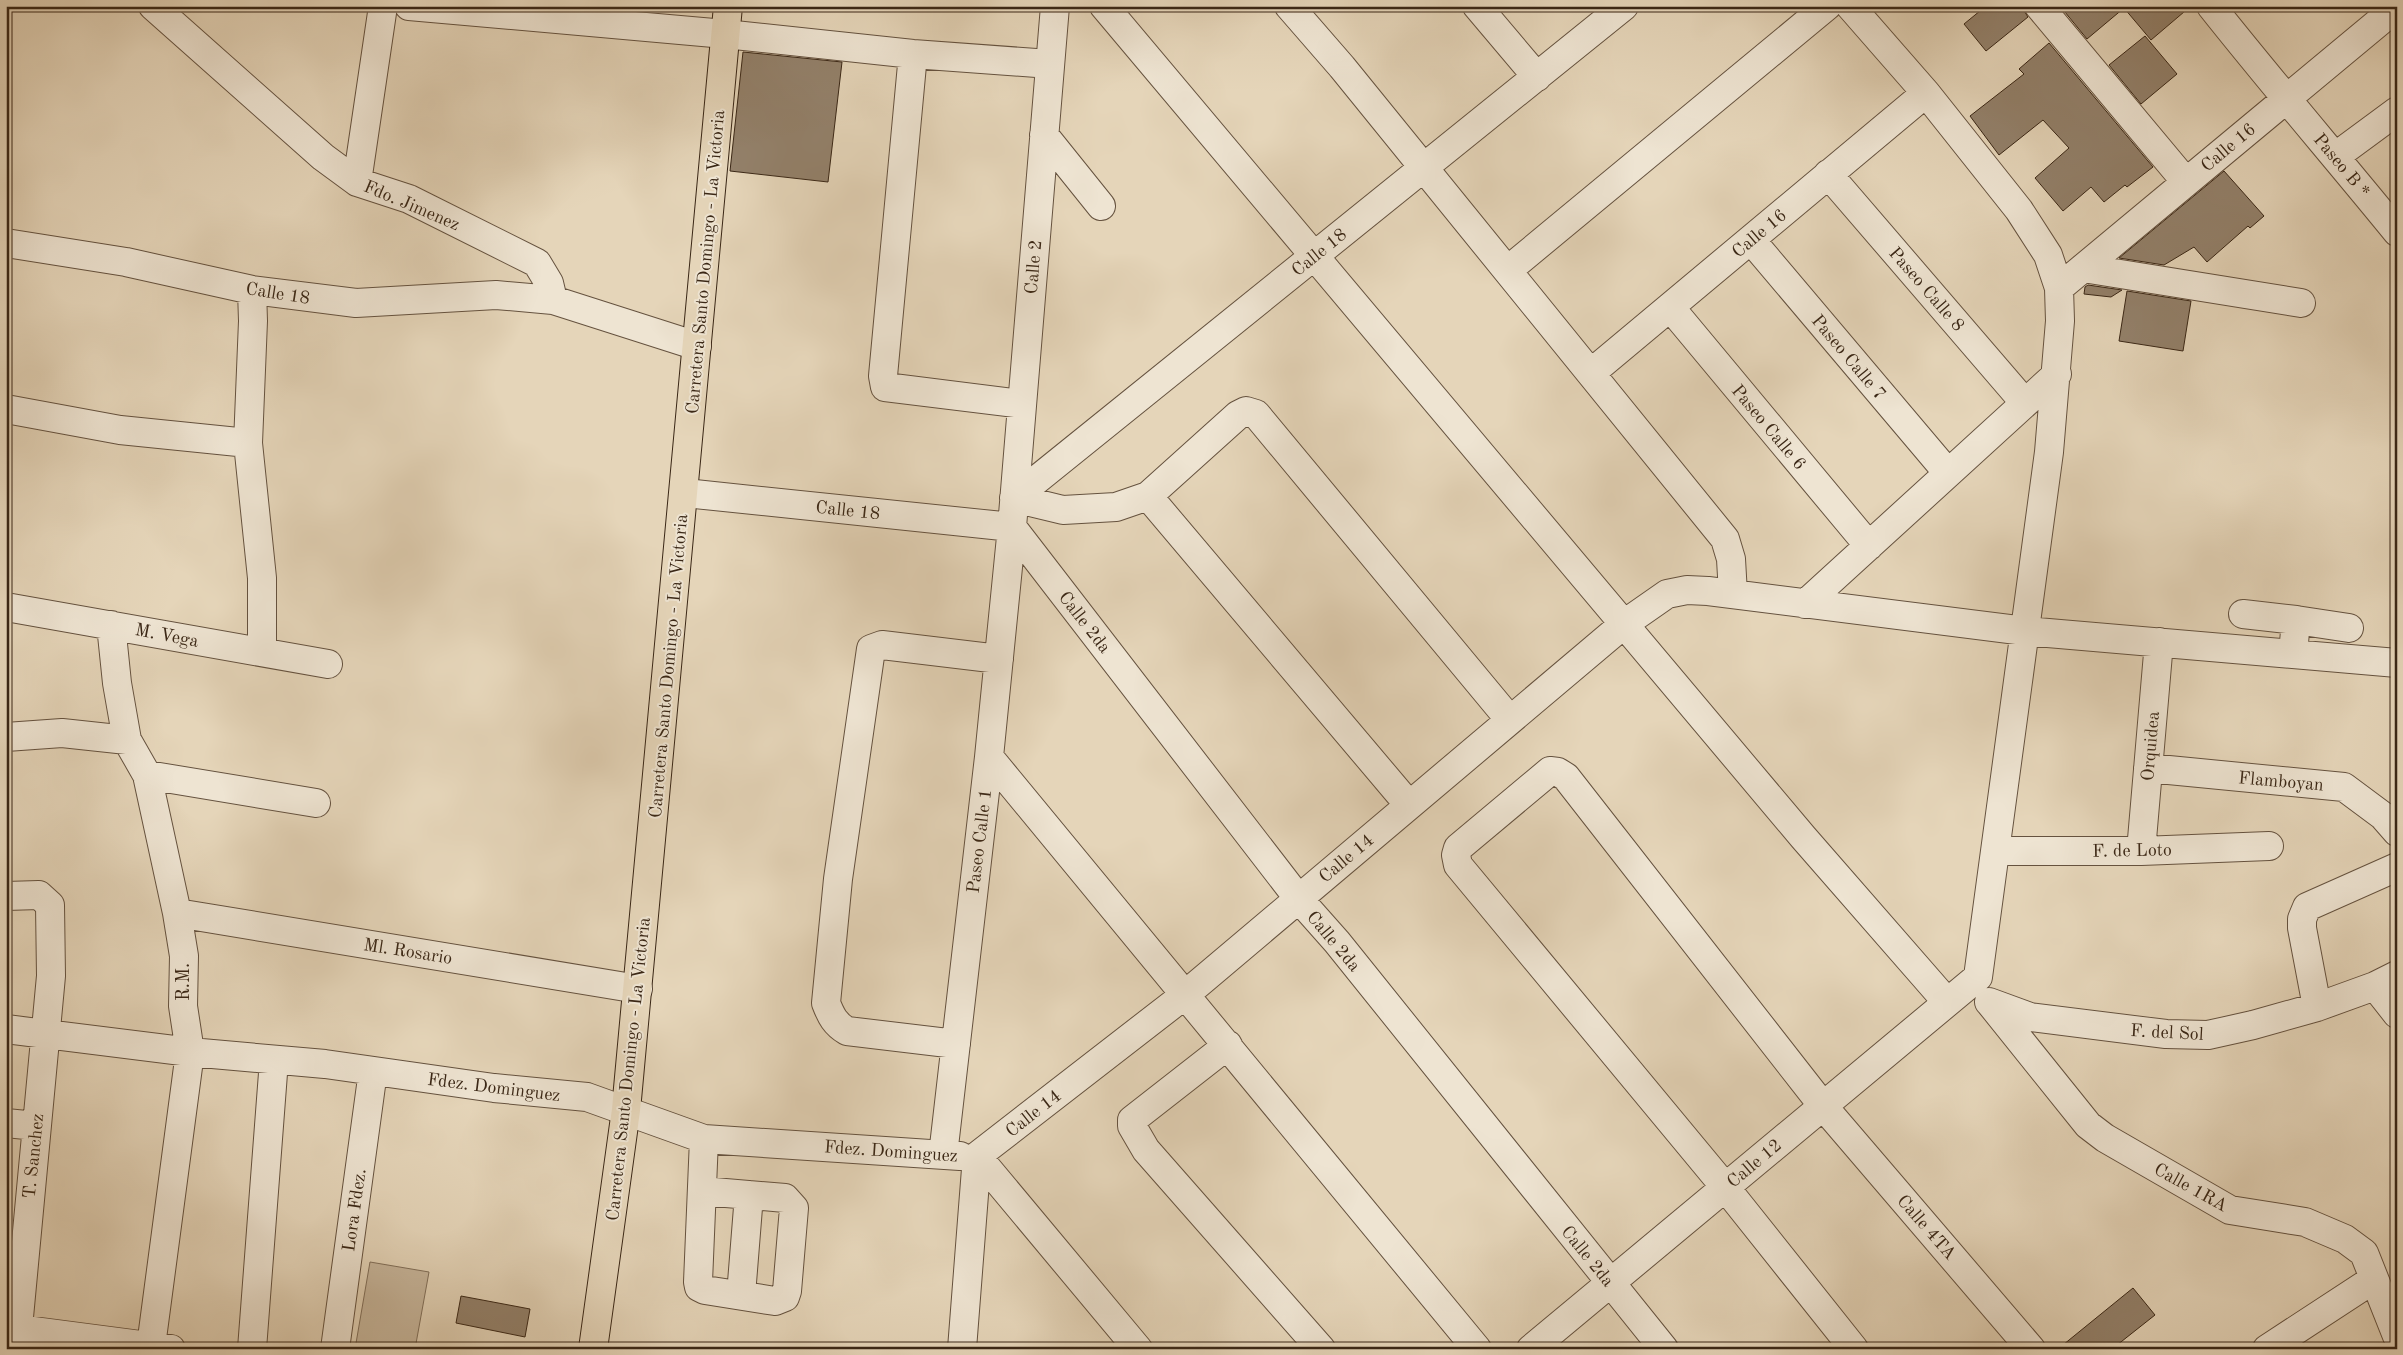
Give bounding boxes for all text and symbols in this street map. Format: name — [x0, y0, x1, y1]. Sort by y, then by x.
street label: Carretera Santo Domingo - La Victoria — [684, 109, 728, 415]
street label: Calle 16 — [2198, 120, 2259, 176]
street label: Paseo B * — [2310, 130, 2373, 201]
street label: Fdo. Jimenez — [361, 178, 462, 234]
street label: Calle 16 — [1729, 206, 1790, 262]
street label: Calle 18 — [1289, 225, 1351, 280]
street label: Calle 2 — [1023, 239, 1045, 295]
street label: Paseo Calle 8 — [1885, 244, 1967, 335]
street label: Calle 18 — [244, 280, 311, 308]
street label: Paseo Calle 7 — [1808, 312, 1889, 404]
street label: Paseo Calle 6 — [1728, 382, 1809, 474]
street label: Calle 18 — [815, 499, 881, 523]
street label: Carretera Santo Domingo - La Victoria — [647, 513, 691, 819]
street label: Calle 2da — [1055, 588, 1114, 657]
street label: M. Vega — [134, 621, 200, 651]
street label: Orquidea — [2139, 710, 2163, 782]
street label: Flamboyan — [2237, 769, 2325, 795]
street label: Paseo Calle 1 — [965, 788, 995, 894]
street label: Calle 14 — [1316, 831, 1377, 887]
street label: F. de Loto — [2092, 841, 2172, 861]
street label: Calle 2da — [1303, 908, 1364, 975]
street label: Carretera Santo Domingo - La Victoria — [604, 916, 654, 1222]
street label: Ml. Rosario — [362, 936, 454, 968]
street label: R.M. — [175, 963, 193, 1001]
street label: F. del Sol — [2130, 1022, 2204, 1044]
street label: Fdez. Dominguez — [426, 1071, 561, 1105]
street label: Calle 14 — [1003, 1087, 1065, 1141]
street label: T. Sanchez — [21, 1113, 47, 1200]
street label: Calle 12 — [1724, 1136, 1785, 1192]
street label: Fdez. Dominguez — [824, 1138, 958, 1166]
street label: Calle 1RA — [2151, 1160, 2231, 1216]
street label: Lora Fdez. — [340, 1167, 370, 1253]
street label: Calle 4TA — [1893, 1192, 1959, 1264]
street label: Calle 2da — [1557, 1223, 1617, 1291]

